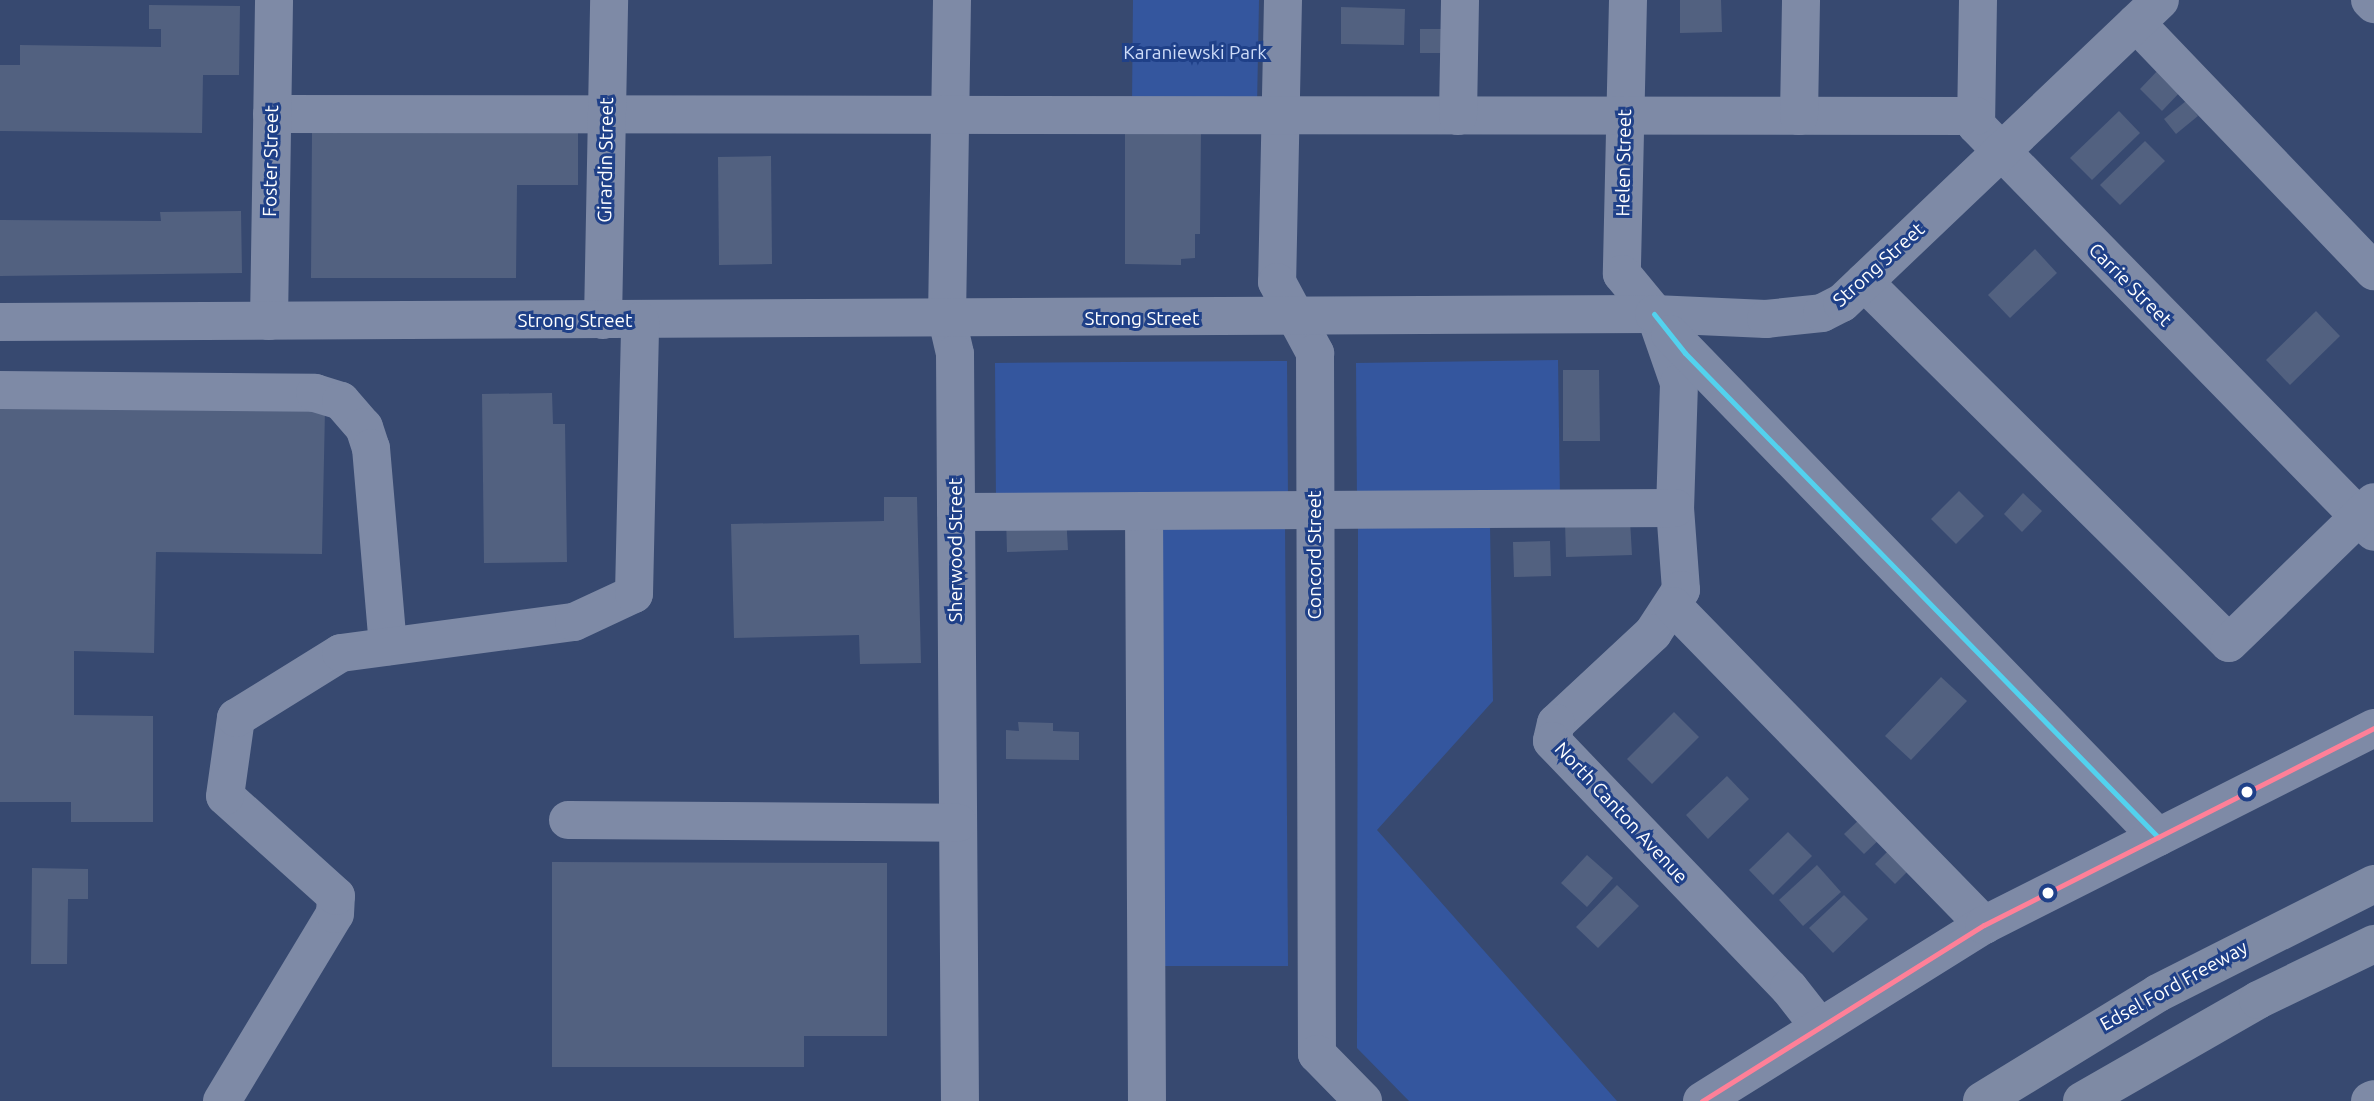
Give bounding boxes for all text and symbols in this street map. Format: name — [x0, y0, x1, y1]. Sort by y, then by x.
park label: Karaniewski Park — [1123, 42, 1267, 64]
street label: Girardin Street — [594, 97, 618, 223]
street label: Foster Street — [259, 105, 283, 217]
street label: Helen Street — [1612, 109, 1636, 217]
street label: Strong Street — [1829, 218, 1929, 312]
street label: Carrie Street — [2084, 239, 2176, 331]
street label: Strong Street — [1085, 308, 1199, 330]
street label: Strong Street — [518, 310, 632, 332]
street label: Sherwood Street — [945, 478, 967, 622]
street label: Concord Street — [1304, 490, 1326, 620]
street label: North Canton Avenue — [1550, 738, 1692, 888]
unlabelled marker — [2240, 785, 2254, 799]
unlabelled marker — [2041, 886, 2055, 900]
street label: Edsel Ford Freeway — [2096, 936, 2252, 1036]

